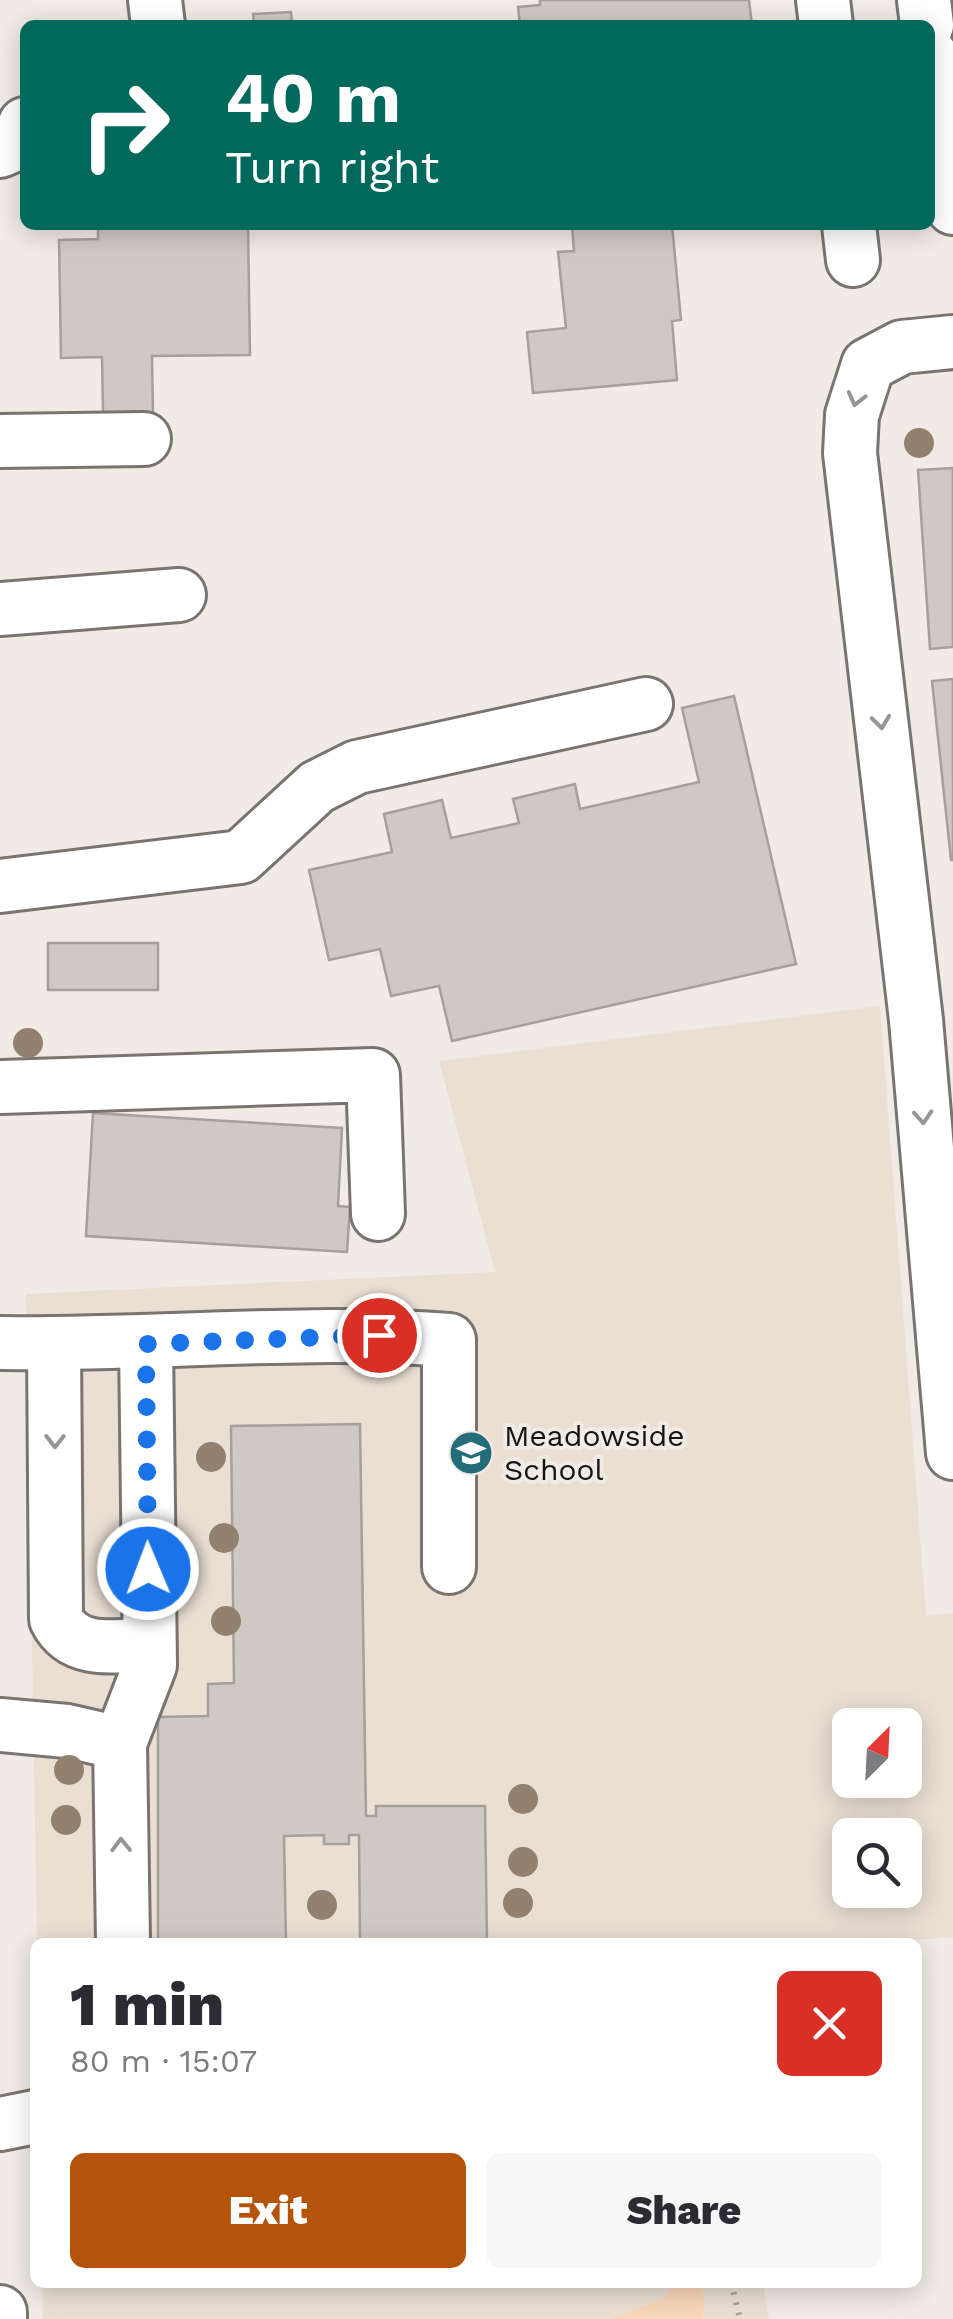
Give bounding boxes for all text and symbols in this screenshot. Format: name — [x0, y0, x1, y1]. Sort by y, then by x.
text: 40 m — [225, 57, 401, 139]
icon: right — [60, 60, 190, 190]
text: Turn right — [225, 141, 439, 194]
one-way arrow — [847, 390, 868, 407]
one-way arrow — [870, 714, 891, 730]
one-way arrow — [912, 1109, 933, 1125]
pin — [337, 1293, 422, 1378]
icon: arrive — [352, 1308, 407, 1363]
place label: Meadowside School — [504, 1418, 685, 1487]
school or university icon: Meadowside School — [448, 1430, 494, 1476]
one-way arrow — [44, 1434, 66, 1450]
position arrow — [96, 1517, 200, 1621]
north arrow — [832, 1708, 922, 1798]
map controls — [832, 1708, 922, 1908]
button: search — [832, 1818, 922, 1908]
one-way arrow — [111, 1837, 132, 1853]
text: 1 min — [70, 1969, 224, 2040]
button: close — [777, 1971, 882, 2076]
text: 80 m · 15:07 — [70, 2042, 257, 2080]
button: Exit — [70, 2153, 466, 2268]
button: Share — [486, 2153, 882, 2268]

